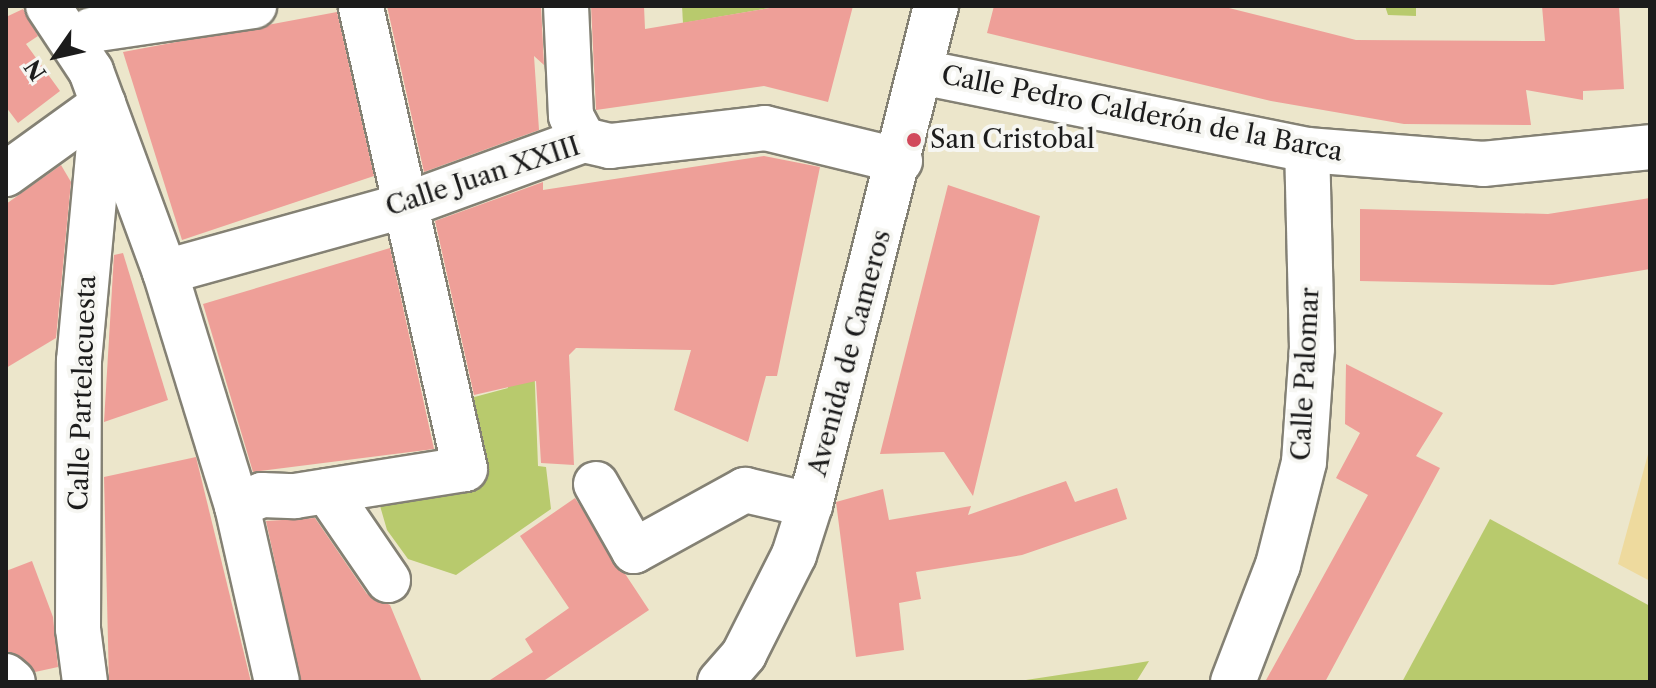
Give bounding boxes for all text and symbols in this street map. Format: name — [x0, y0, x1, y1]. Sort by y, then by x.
north arrow — [16, 16, 96, 96]
text: N — [19, 54, 52, 85]
street label: Calle Pedro Calderón de la Barca — [939, 60, 1345, 168]
place label: San Cristobal — [930, 124, 1095, 156]
street label: Calle Juan XXIII — [382, 131, 584, 223]
marker: San Cristobal — [905, 131, 923, 149]
street label: Avenida de Cameros — [802, 226, 898, 480]
street label: Calle Partelacuesta — [63, 275, 103, 511]
street label: Calle Palomar — [1286, 286, 1326, 462]

